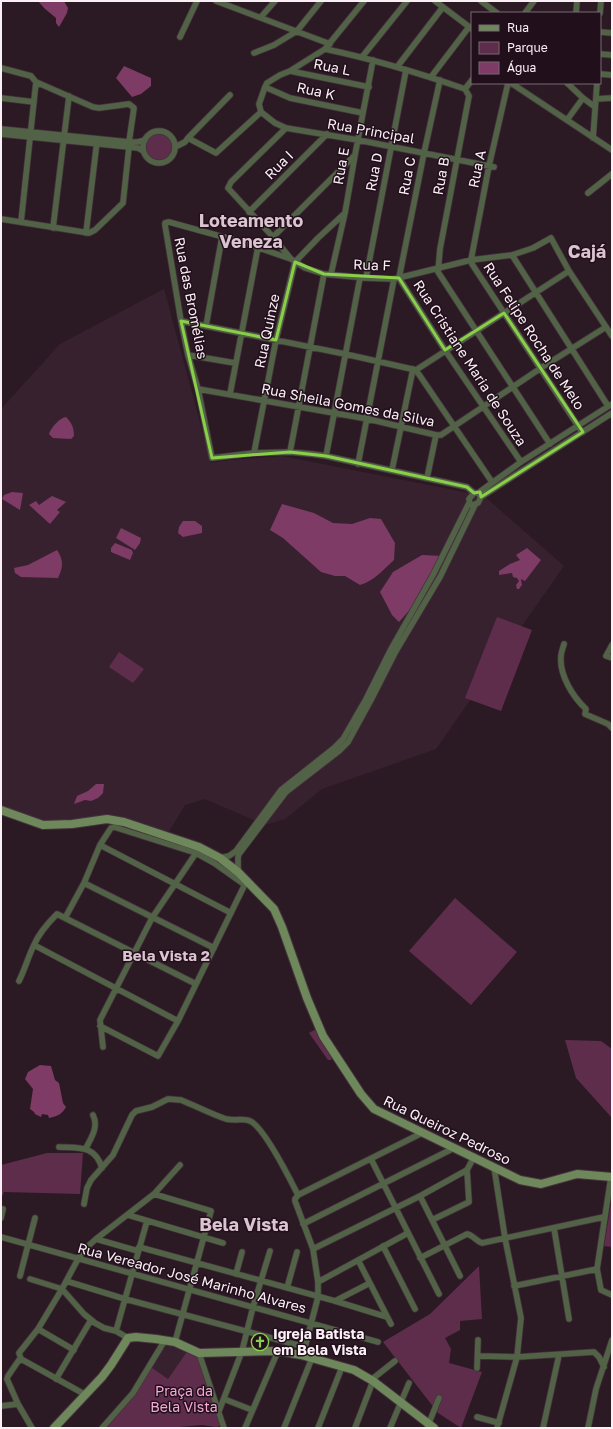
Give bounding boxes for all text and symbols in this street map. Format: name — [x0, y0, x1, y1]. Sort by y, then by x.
legend — [471, 12, 601, 84]
text: Rua — [507, 20, 529, 35]
text: Parque — [507, 40, 548, 55]
street label: Rua L — [312, 55, 352, 78]
text: Água — [507, 60, 536, 75]
street label: Rua K — [295, 78, 337, 103]
street label: Rua Principal — [326, 114, 416, 147]
street label: Rua E — [329, 146, 352, 186]
street label: Rua I — [261, 147, 297, 183]
street label: Rua A — [464, 148, 489, 189]
street label: Rua D — [361, 151, 386, 193]
street label: Rua C — [394, 155, 419, 196]
street label: Rua B — [429, 155, 452, 196]
district label: Loteamento Veneza — [199, 209, 303, 252]
street label: Rua das Bromélias — [171, 236, 212, 360]
district label: Cajá — [568, 240, 606, 262]
street label: Rua F — [353, 255, 391, 274]
street label: Rua Felipe Rocha de Melo — [480, 259, 589, 413]
street label: Rua Cristiane Maria de Souza — [410, 277, 531, 449]
street label: Rua Quinze — [250, 292, 283, 370]
street label: Rua Sheila Gomes da Silva — [260, 379, 436, 430]
district label: Bela Vista 2 — [122, 946, 210, 964]
street label: Rua Queiroz Pedroso — [381, 1091, 514, 1168]
district label: Bela Vista — [199, 1213, 289, 1235]
street label: Rua Vereador José Marinho Alvares — [76, 1239, 308, 1316]
place label: Igreja Batista em Bela Vista — [273, 1325, 367, 1358]
church icon: Igreja Batista em Bela Vista — [250, 1332, 270, 1352]
park label: Praça da Bela Vista — [150, 1382, 218, 1415]

